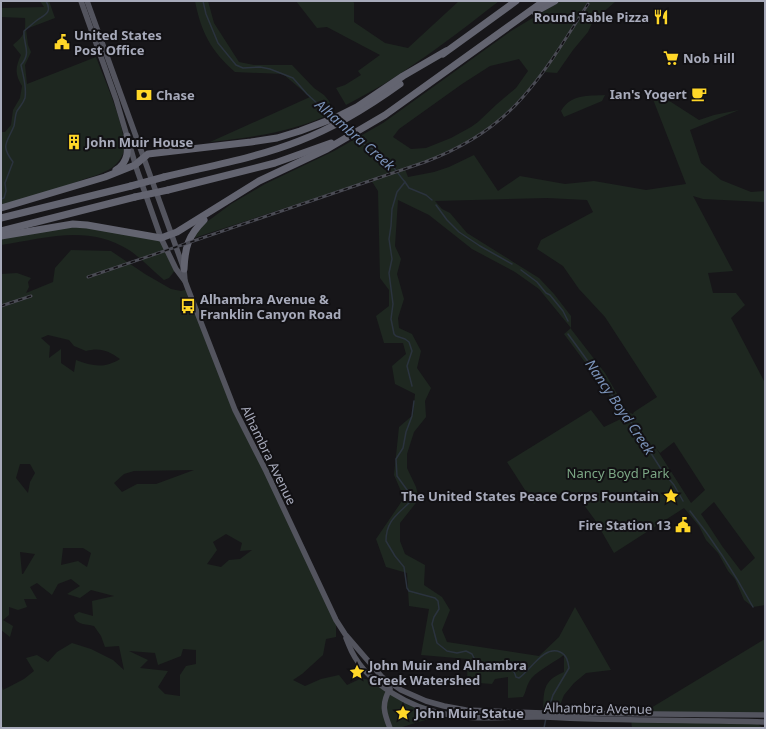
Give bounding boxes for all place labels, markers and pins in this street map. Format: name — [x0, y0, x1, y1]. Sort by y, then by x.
place label: Round Table Pizza — [534, 8, 649, 26]
restaurant icon: Round Table Pizza — [652, 8, 670, 26]
place label: United States Post Office — [74, 26, 162, 59]
public building icon: United States Post Office — [53, 33, 71, 51]
supermarket icon: Nob Hill — [662, 49, 680, 67]
place label: Nob Hill — [683, 49, 735, 67]
place label: Ian's Yogert — [610, 85, 687, 103]
cafe icon: Ian's Yogert — [690, 85, 708, 103]
bank icon: Chase — [135, 86, 153, 104]
place label: Chase — [156, 86, 195, 104]
building icon: John Muir House — [65, 133, 83, 151]
place label: John Muir House — [85, 133, 194, 151]
place label: Alhambra Avenue & Franklin Canyon Road — [200, 290, 341, 323]
bus stop icon: Alhambra Avenue & Franklin Canyon Road — [179, 297, 197, 315]
place label: The United States Peace Corps Fountain — [401, 487, 659, 505]
place icon: The United States Peace Corps Fountain — [662, 487, 680, 505]
place label: Fire Station 13 — [578, 516, 671, 534]
public building icon: Fire Station 13 — [674, 516, 692, 534]
place label: John Muir and Alhambra Creek Watershed — [368, 656, 527, 689]
place icon: John Muir and Alhambra Creek Watershed — [348, 663, 366, 681]
place icon: John Muir Statue — [394, 704, 412, 722]
place label: John Muir Statue — [414, 704, 524, 722]

